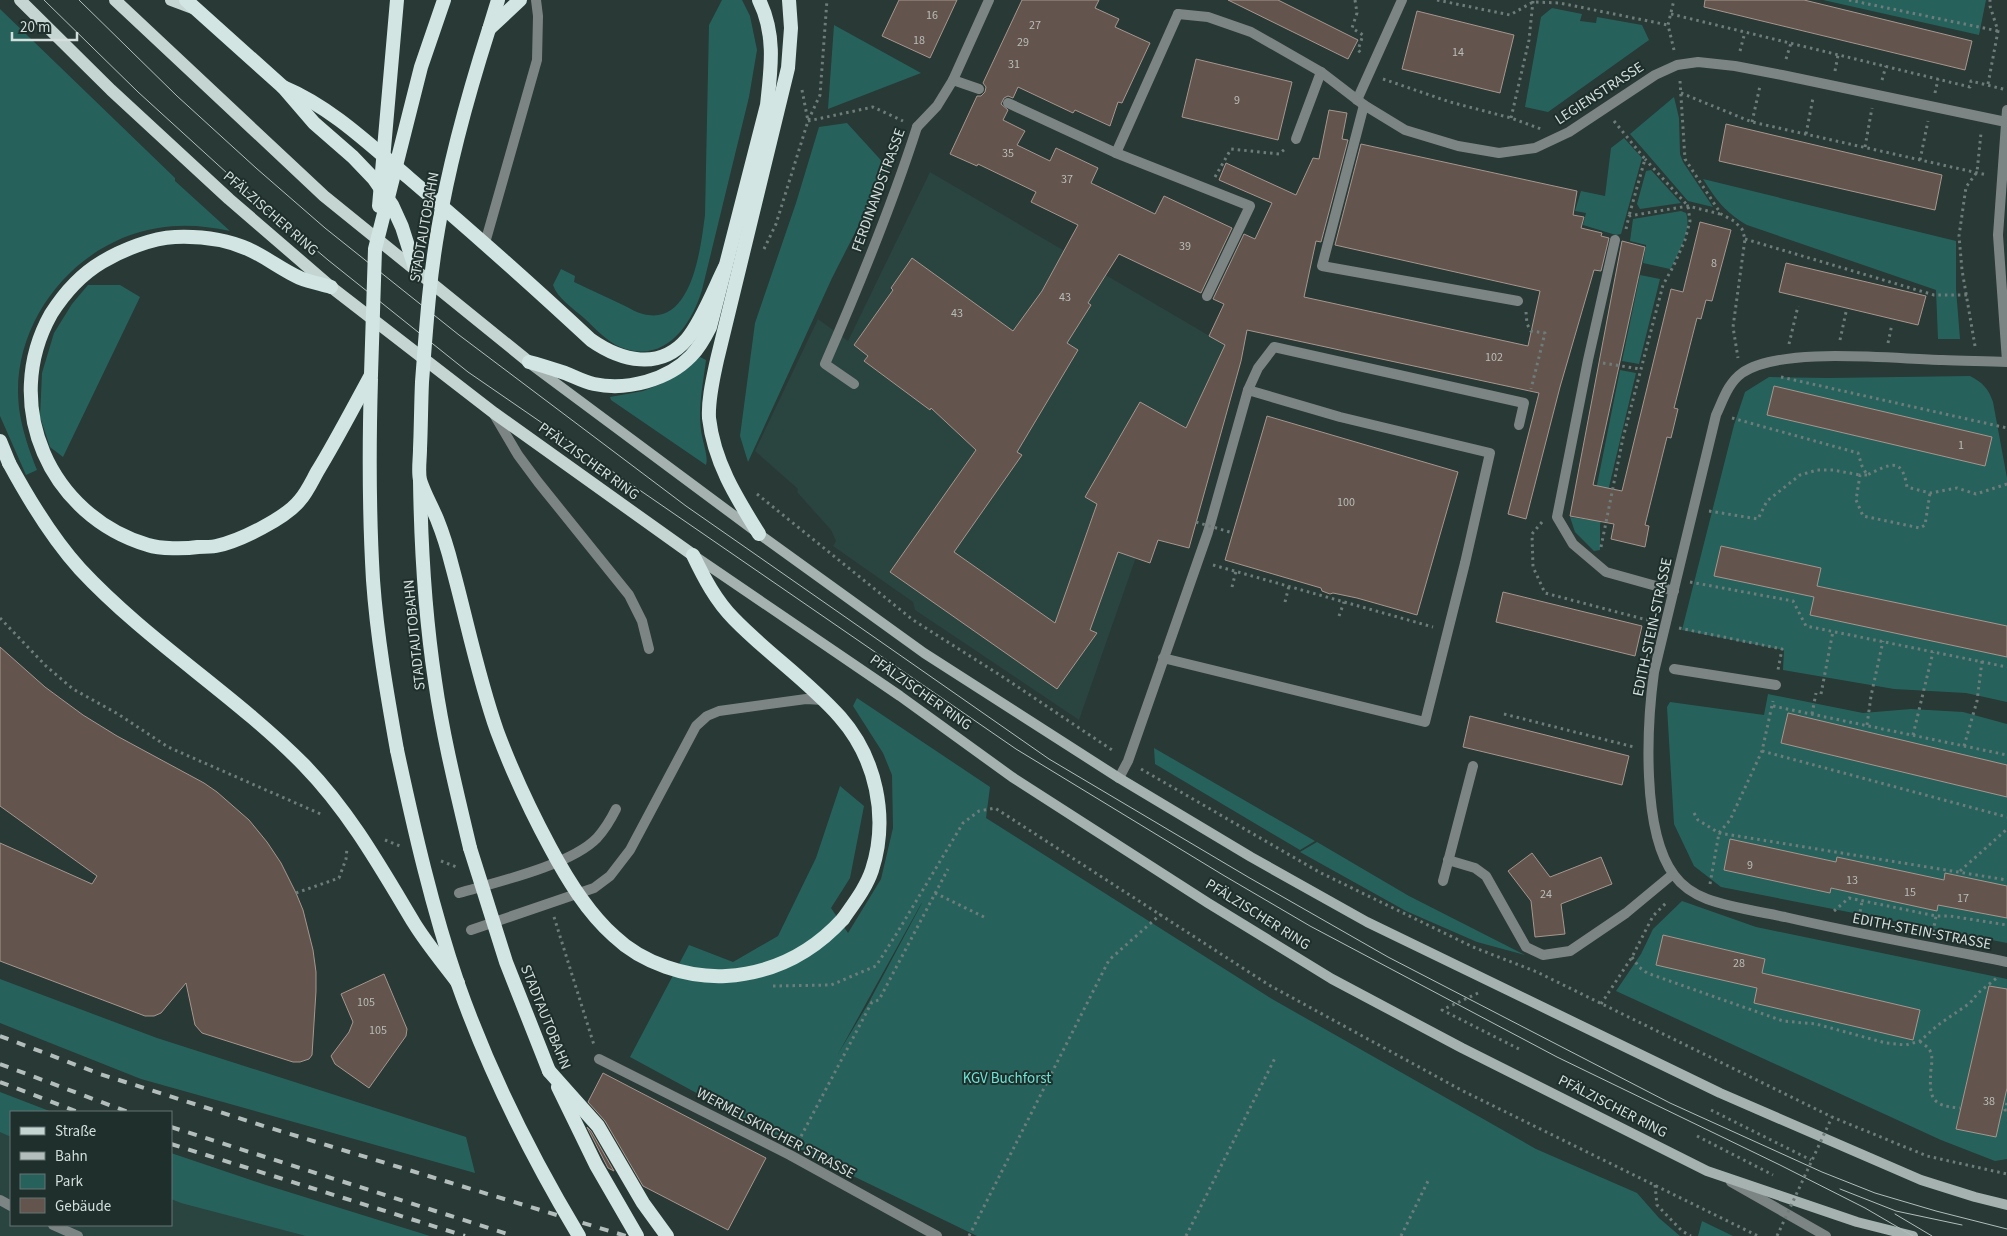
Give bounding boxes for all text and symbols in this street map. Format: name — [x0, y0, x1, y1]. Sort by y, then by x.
house number: 16 — [926, 7, 938, 24]
scale bar — [12, 10, 78, 42]
text: 20 m — [20, 17, 50, 38]
house number: 27 — [1029, 17, 1041, 34]
house number: 18 — [913, 32, 925, 49]
house number: 29 — [1017, 34, 1029, 51]
house number: 14 — [1452, 44, 1464, 61]
house number: 31 — [1008, 56, 1020, 73]
street label: LEGIENSTRASSE — [1551, 57, 1648, 130]
house number: 9 — [1234, 92, 1240, 109]
street label: FERDINANDSTRASSE — [846, 125, 911, 255]
house number: 35 — [1002, 145, 1014, 162]
street label: PFÄLZISCHER RING — [218, 166, 323, 261]
street label: STADTAUTOBAHN — [404, 170, 444, 284]
house number: 37 — [1061, 171, 1073, 188]
house number: 39 — [1179, 238, 1191, 255]
house number: 8 — [1711, 255, 1717, 272]
house number: 43 — [1059, 289, 1071, 306]
house number: 43 — [951, 305, 963, 322]
house number: 102 — [1485, 349, 1503, 366]
street label: PFÄLZISCHER RING — [534, 418, 643, 505]
house number: 1 — [1958, 437, 1964, 454]
house number: 100 — [1337, 494, 1355, 511]
street label: EDITH-STEIN-STRASSE — [1628, 556, 1677, 698]
street label: STADTAUTOBAHN — [398, 579, 431, 691]
street label: PFÄLZISCHER RING — [866, 649, 976, 735]
house number: 9 — [1747, 857, 1753, 874]
house number: 13 — [1846, 872, 1858, 889]
street label: PFÄLZISCHER RING — [1201, 874, 1314, 955]
house number: 15 — [1904, 884, 1916, 901]
house number: 24 — [1540, 886, 1552, 903]
house number: 17 — [1957, 890, 1969, 907]
street label: EDITH-STEIN-STRASSE — [1851, 908, 1993, 955]
house number: 28 — [1733, 955, 1745, 972]
street label: STADTAUTOBAHN — [515, 962, 576, 1073]
house number: 105 — [357, 994, 375, 1011]
house number: 105 — [369, 1022, 387, 1039]
park label: KGV Buchforst — [963, 1068, 1051, 1089]
street label: PFÄLZISCHER RING — [1555, 1070, 1671, 1143]
street label: WERMELSKIRCHER STRASSE — [693, 1083, 859, 1184]
house number: 38 — [1983, 1093, 1995, 1110]
legend — [10, 1111, 172, 1226]
text: Straße — [55, 1121, 96, 1142]
text: Bahn — [55, 1146, 88, 1167]
text: Park — [55, 1171, 84, 1192]
text: Gebäude — [55, 1196, 111, 1217]

